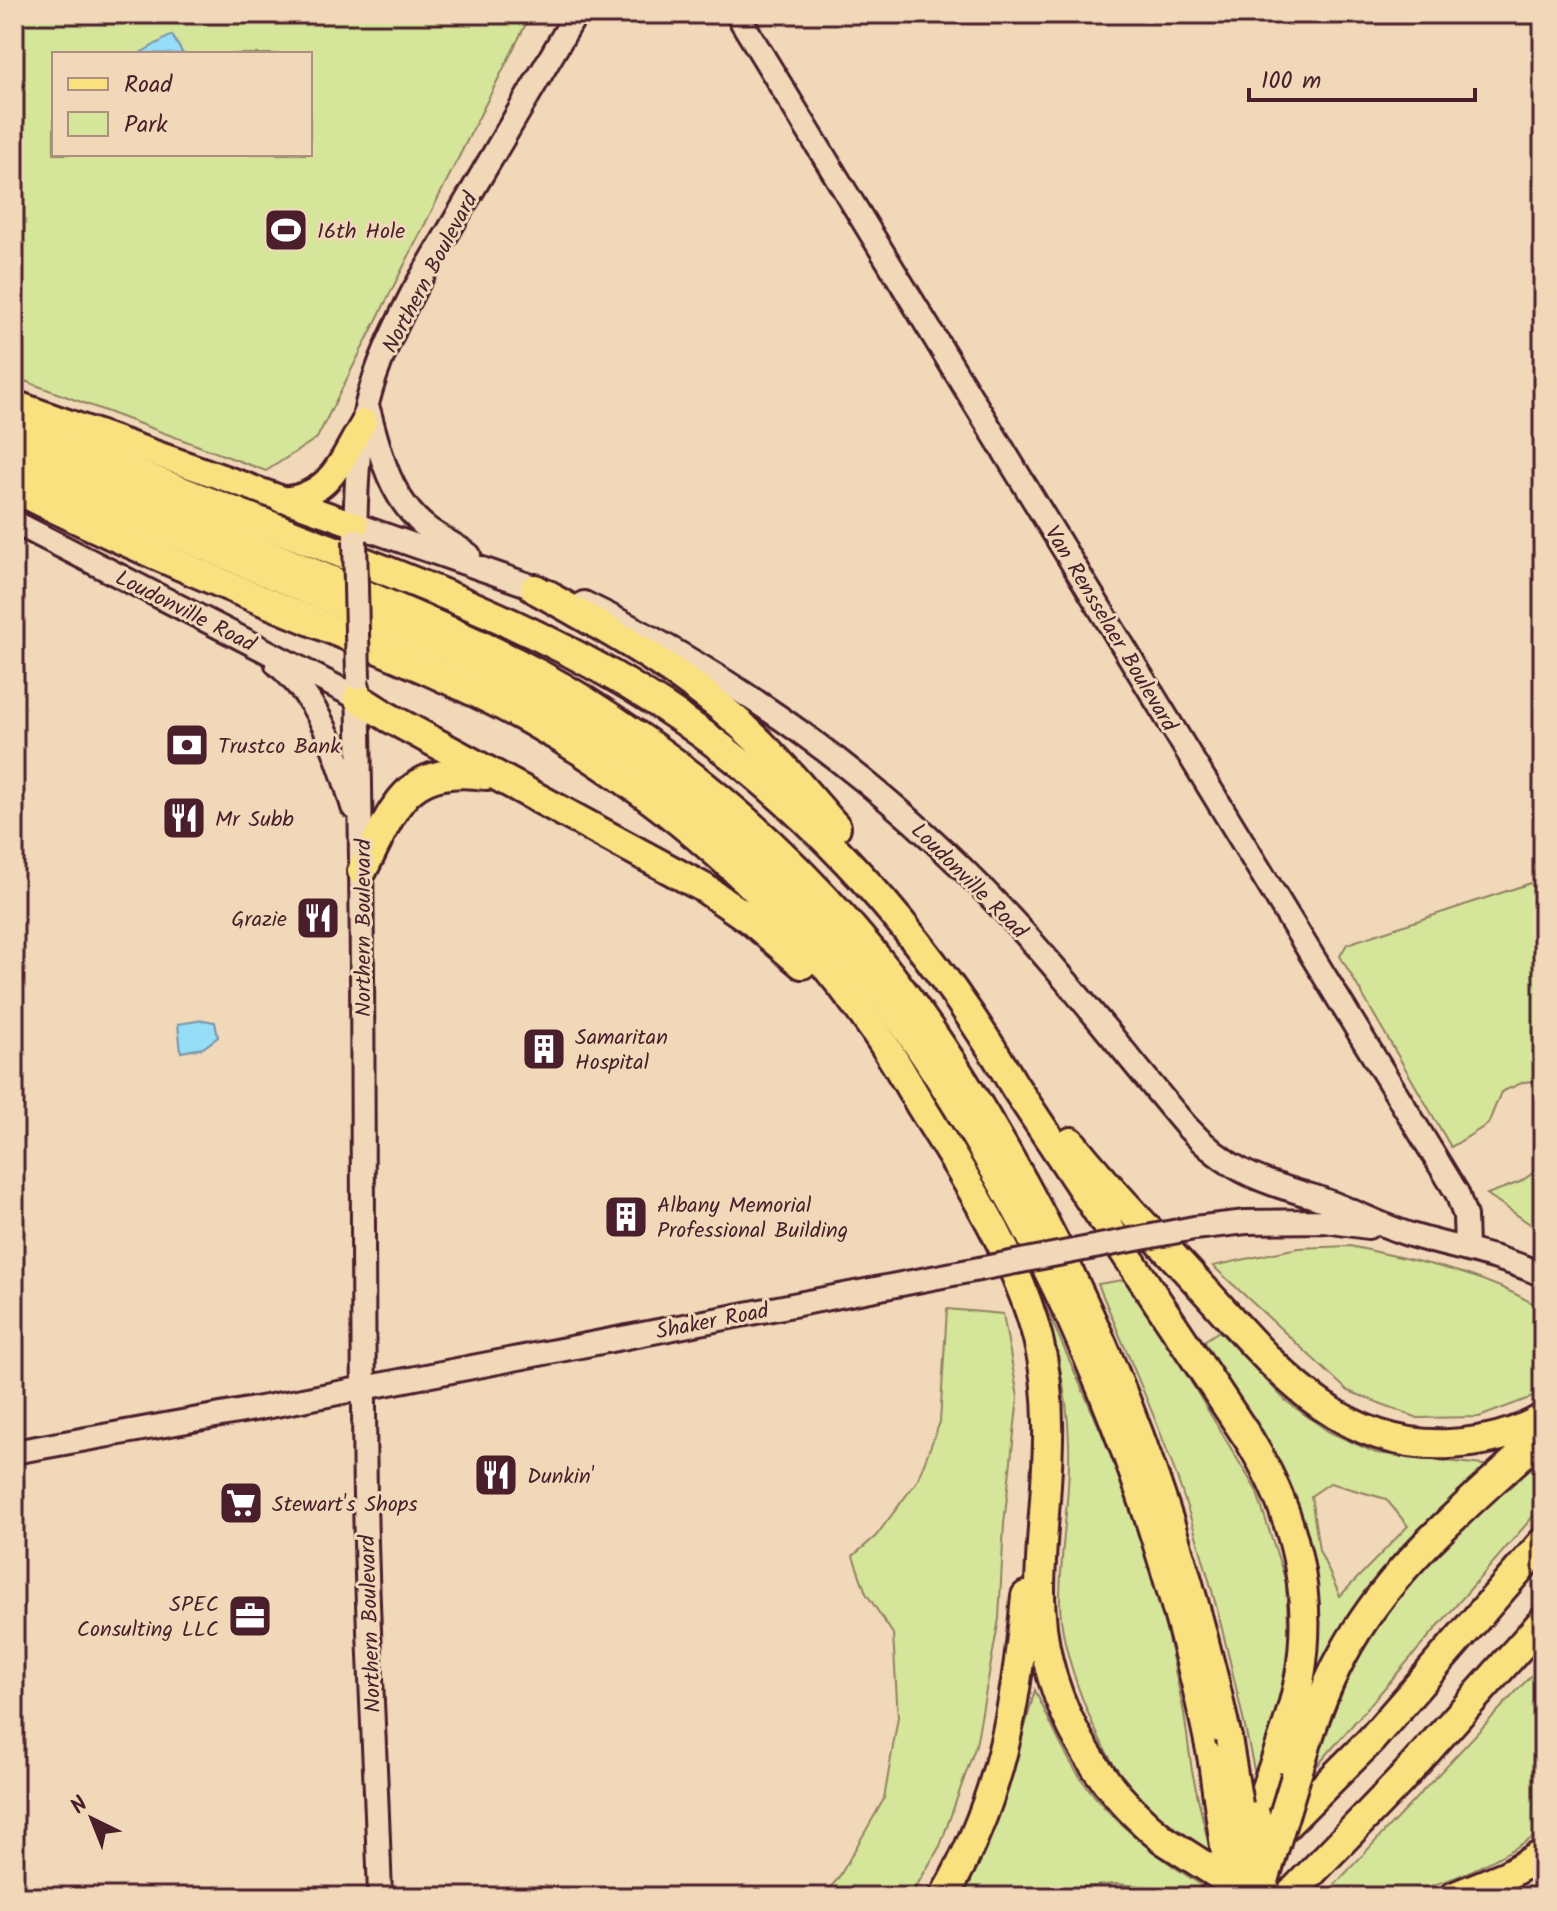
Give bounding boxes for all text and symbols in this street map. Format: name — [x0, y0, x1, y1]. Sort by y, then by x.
legend — [52, 52, 312, 156]
scale bar — [1249, 52, 1475, 102]
text: 100 m — [1261, 62, 1321, 101]
text: Road — [124, 66, 173, 105]
text: Park — [124, 106, 168, 145]
street label: Northern Boulevard — [374, 186, 489, 360]
sports icon: 16th Hole — [262, 206, 310, 254]
place label: 16th Hole — [317, 215, 405, 250]
street label: Van Rensselaer Boulevard — [1034, 520, 1186, 740]
street label: Loudonville Road — [109, 562, 262, 663]
bank icon: Trustco Bank — [163, 721, 211, 769]
place label: Trustco Bank — [218, 730, 341, 765]
restaurant icon: Mr Subb — [160, 794, 208, 842]
place label: Mr Subb — [215, 803, 294, 838]
street label: Loudonville Road — [902, 815, 1036, 949]
street label: Northern Boulevard — [347, 838, 382, 1017]
restaurant icon: Grazie — [294, 894, 342, 942]
place label: Grazie — [231, 903, 287, 938]
place label: Samaritan Hospital — [575, 1021, 668, 1081]
building icon: Samaritan Hospital — [520, 1025, 568, 1073]
place label: Albany Memorial Professional Building — [657, 1189, 848, 1249]
building icon: Albany Memorial Professional Building — [602, 1193, 650, 1241]
street label: Shaker Road — [653, 1294, 773, 1351]
restaurant icon: Dunkin' — [472, 1451, 520, 1499]
place label: Dunkin' — [527, 1460, 595, 1495]
supermarket icon: Stewart's Shops — [217, 1479, 265, 1527]
place label: Stewart's Shops — [272, 1488, 418, 1523]
street label: Northern Boulevard — [351, 1533, 392, 1713]
place label: SPEC Consulting LLC — [77, 1588, 219, 1648]
office icon: SPEC Consulting LLC — [226, 1592, 274, 1640]
north arrow — [52, 1779, 132, 1859]
text: N — [63, 1789, 97, 1824]

